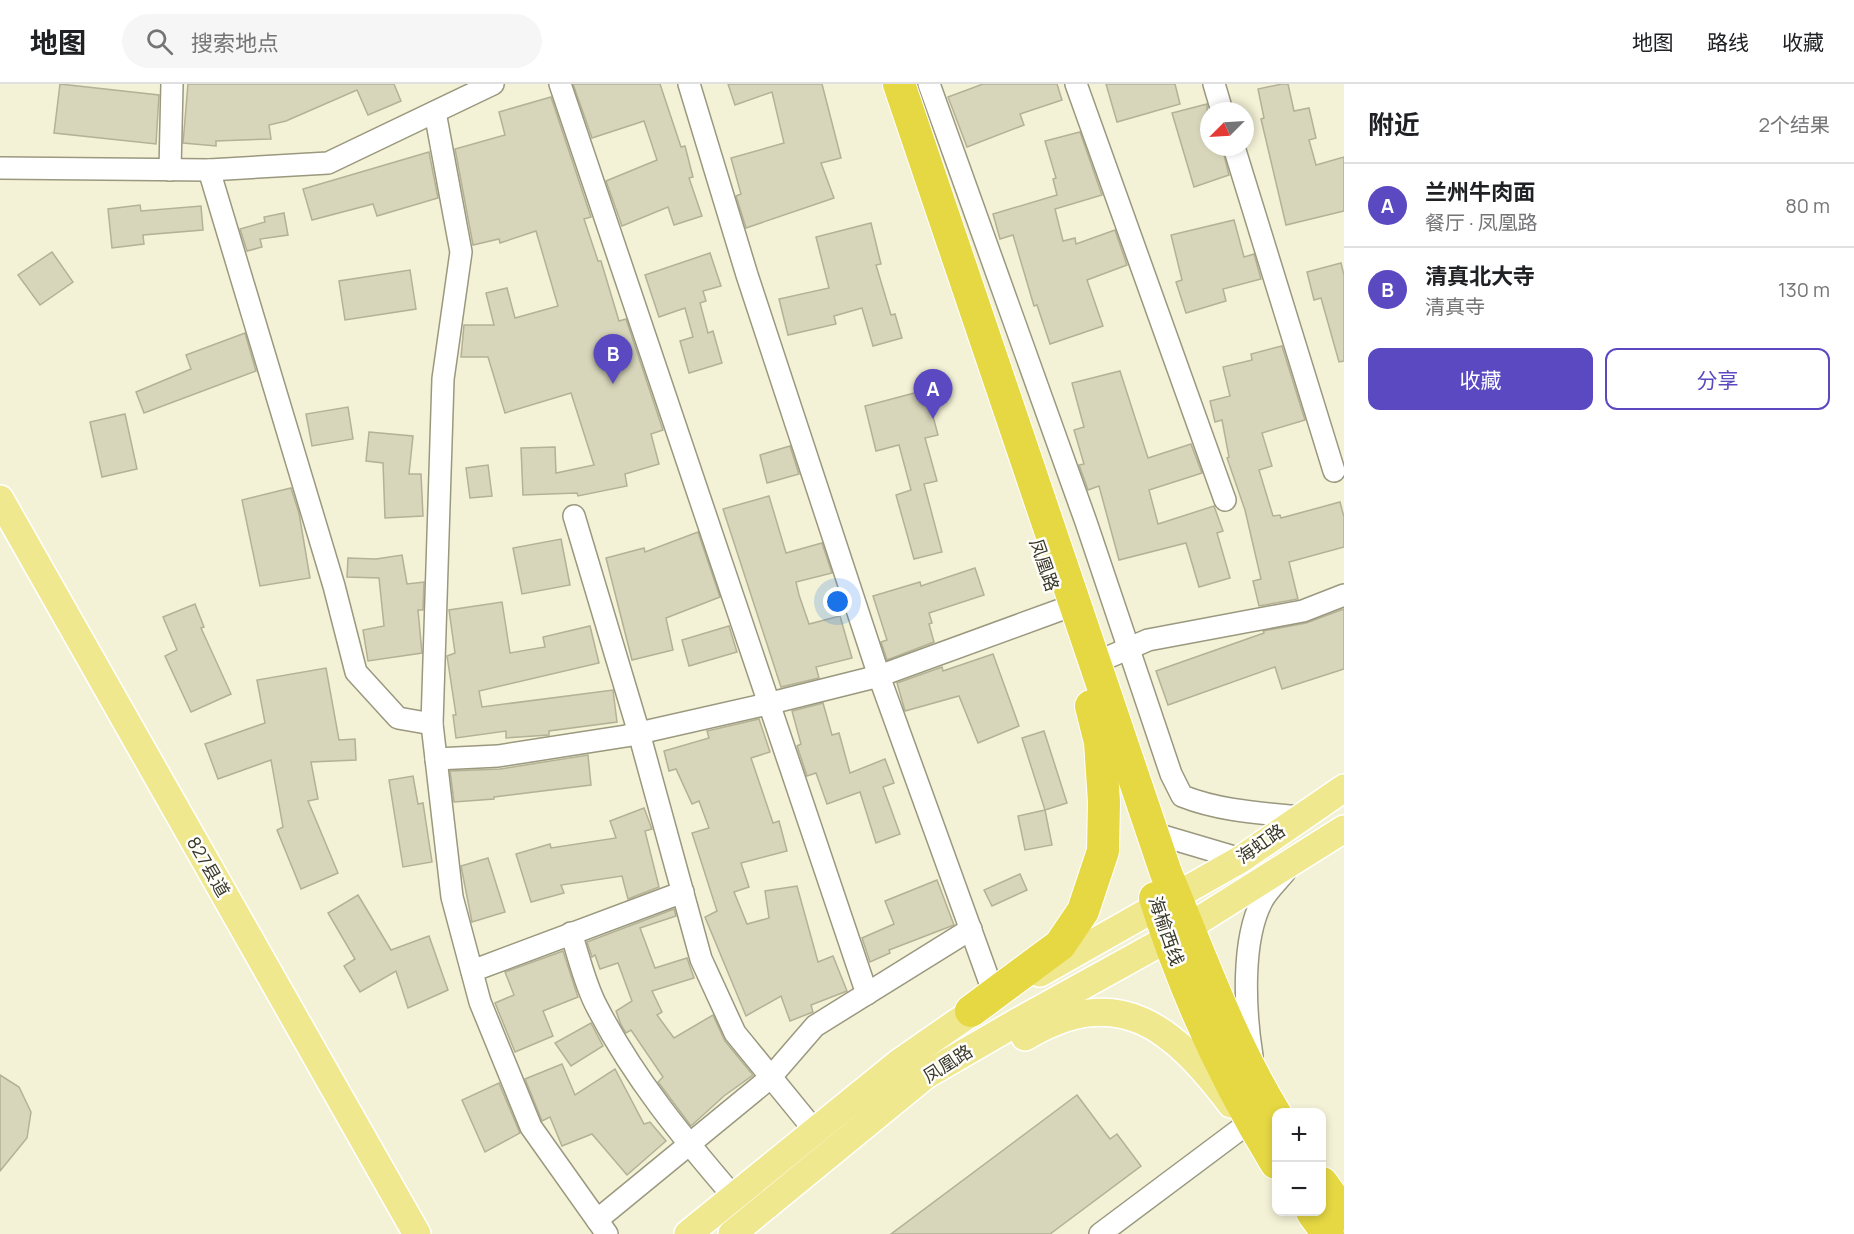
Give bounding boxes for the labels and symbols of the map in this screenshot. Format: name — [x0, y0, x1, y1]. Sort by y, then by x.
north arrow — [1200, 102, 1254, 156]
pin: B — [594, 334, 632, 384]
pin: A — [914, 370, 952, 419]
street label: 凤凰路 — [1025, 535, 1065, 594]
your location — [823, 587, 852, 616]
street label: 海虹路 — [1231, 818, 1289, 868]
street label: 827县道 — [182, 832, 236, 901]
street label: 海榆西线 — [1144, 893, 1190, 969]
street label: 凤凰路 — [918, 1039, 977, 1088]

